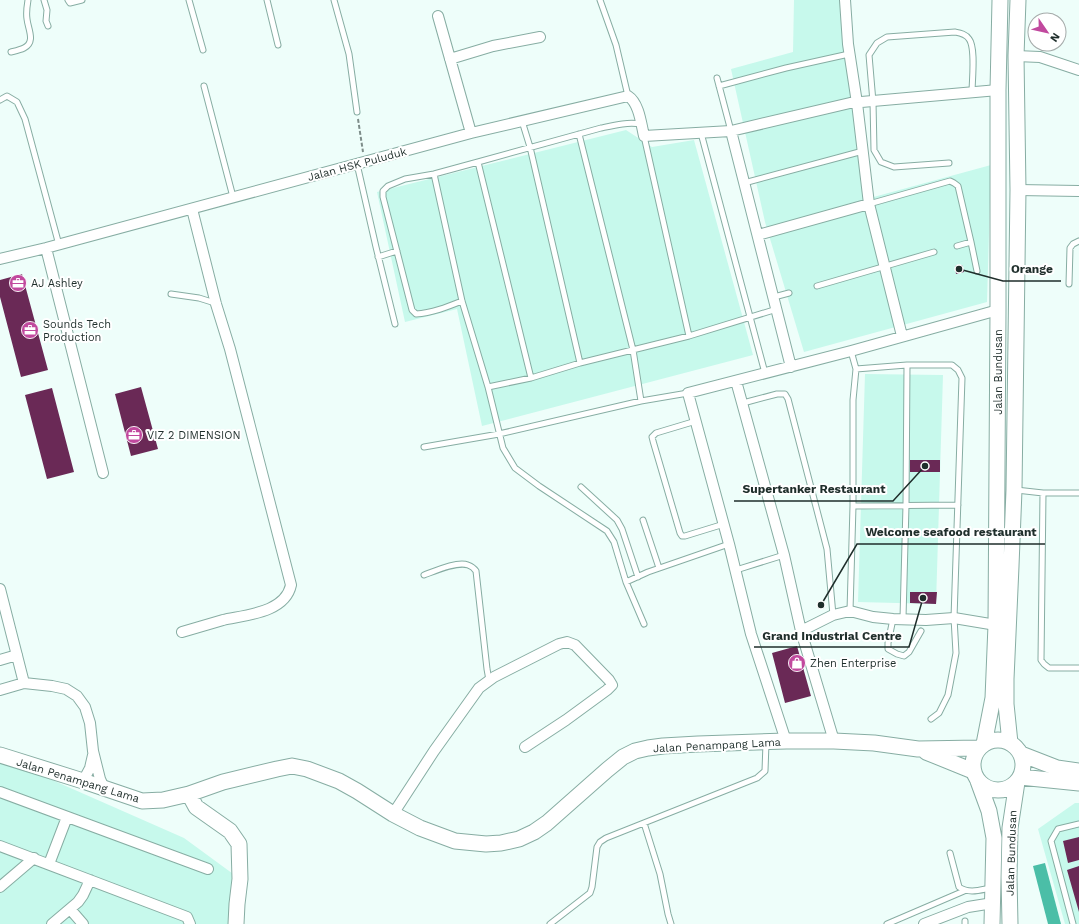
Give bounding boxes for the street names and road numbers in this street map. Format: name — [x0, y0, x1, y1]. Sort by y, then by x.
street label: Jalan HSK Puluduk — [306, 145, 408, 184]
street label: Jalan Bundusan — [992, 329, 1005, 415]
street label: Jalan Penampang Lama — [653, 736, 781, 755]
street label: Jalan Penampang Lama — [15, 756, 141, 805]
street label: Jalan Bundusan — [1004, 810, 1019, 896]

